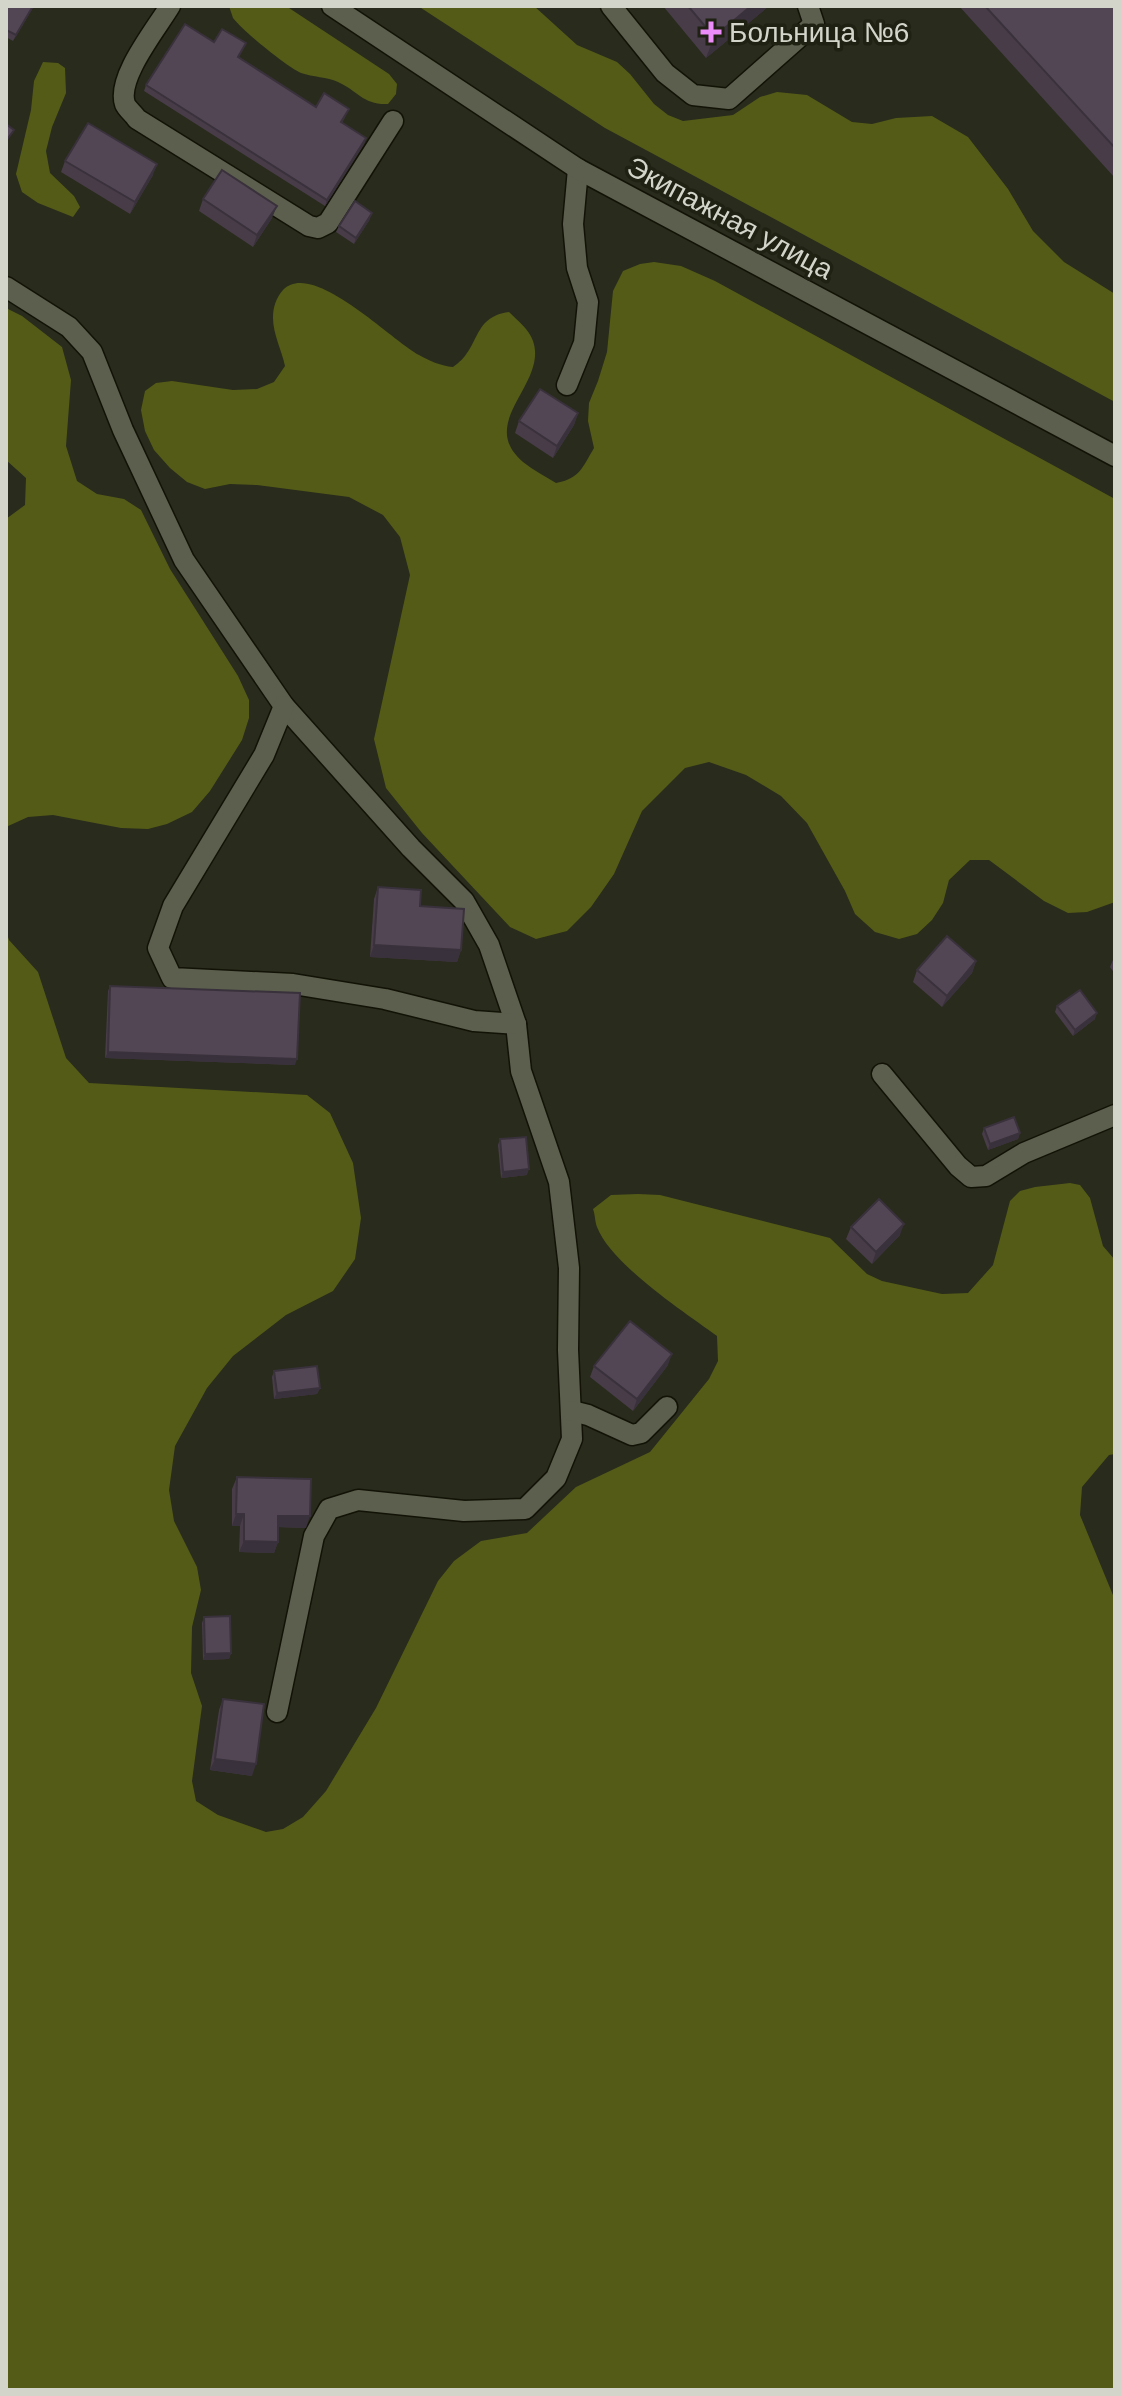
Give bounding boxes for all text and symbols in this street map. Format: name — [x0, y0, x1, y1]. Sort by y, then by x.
place label: Больница №6 — [729, 17, 909, 48]
marker: Больница №6 — [700, 21, 722, 43]
street label: Экипажная улица — [622, 151, 838, 286]

